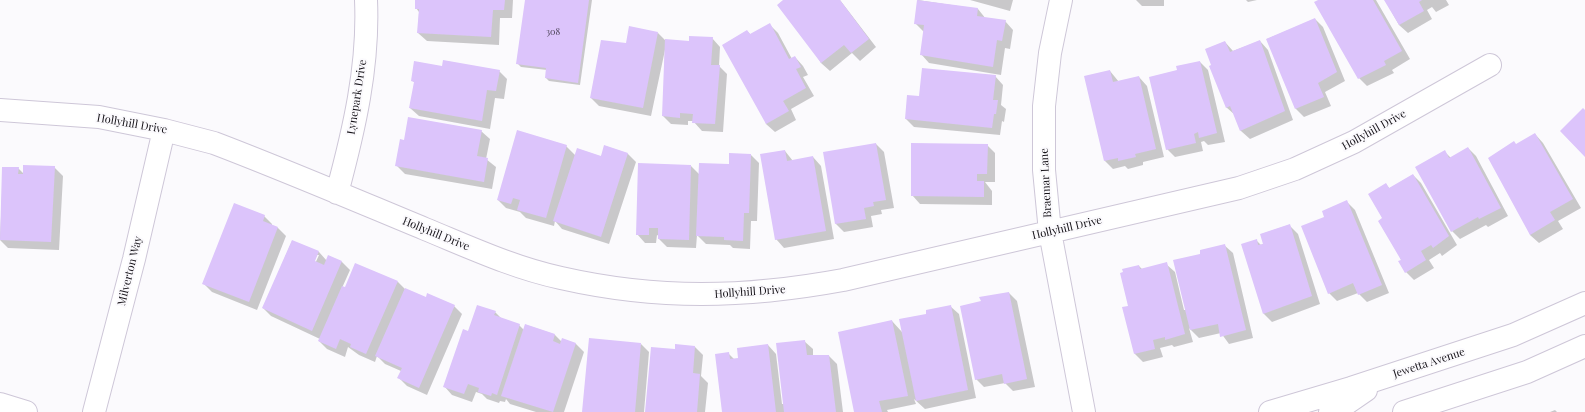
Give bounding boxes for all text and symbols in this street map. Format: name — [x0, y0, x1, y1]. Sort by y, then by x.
house number: 308 — [546, 27, 560, 37]
street label: Lynepark Drive — [345, 59, 369, 135]
street label: Hollyhill Drive — [1340, 107, 1408, 153]
street label: Hollyhill Drive — [96, 111, 168, 137]
street label: Braemar Lane — [1038, 148, 1054, 218]
street label: Hollyhill Drive — [1031, 214, 1103, 242]
street label: Hollyhill Drive — [400, 215, 472, 253]
street label: Milverton Way — [115, 235, 145, 307]
street label: Hollyhill Drive — [714, 283, 786, 301]
street label: Jewetta Avenue — [1391, 345, 1467, 381]

